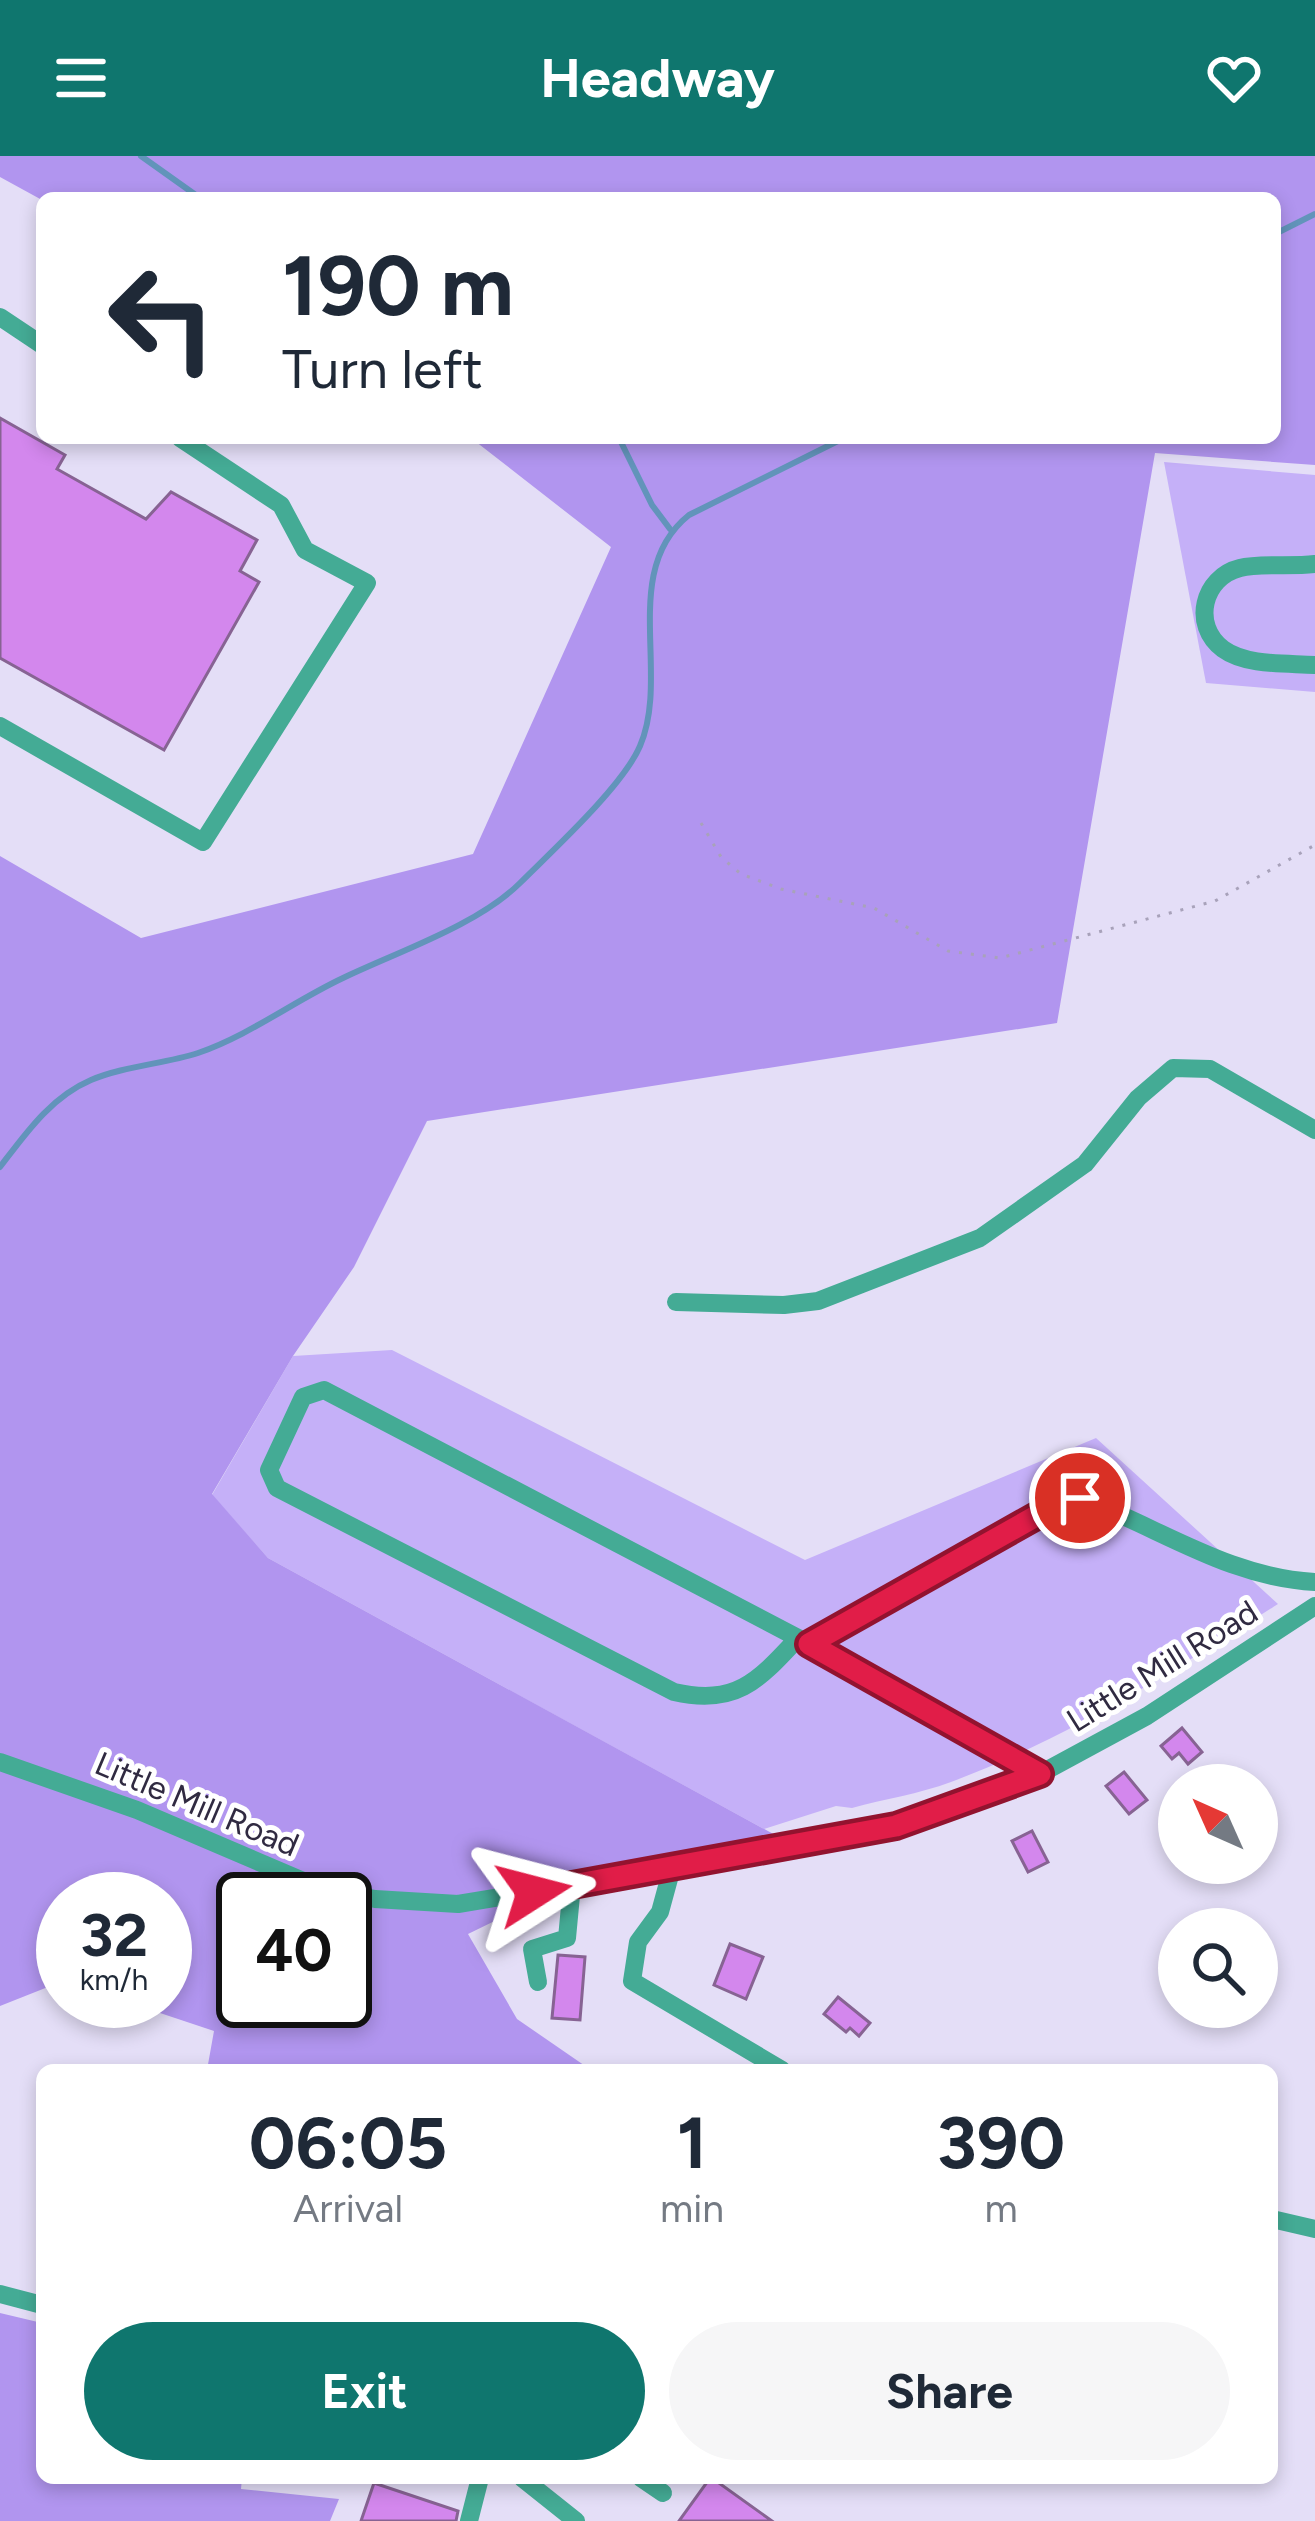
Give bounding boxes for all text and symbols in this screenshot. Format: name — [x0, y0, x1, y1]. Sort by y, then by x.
icon: menu — [48, 45, 114, 111]
icon: heart — [1201, 45, 1267, 111]
text: Headway — [540, 46, 775, 111]
text: 190 m — [282, 235, 514, 336]
icon: left — [84, 240, 240, 396]
text: Turn left — [282, 337, 483, 402]
pin — [1029, 1447, 1131, 1549]
icon: arrive — [1047, 1465, 1113, 1531]
street label: Little Mill Road — [1059, 1592, 1265, 1740]
street label: Little Mill Road — [89, 1744, 305, 1864]
north arrow — [1158, 1764, 1278, 1884]
map controls — [1158, 1764, 1278, 2028]
position arrow — [471, 1829, 597, 1955]
speed limit sign: 40 — [216, 1872, 372, 2028]
text: 32 — [80, 1899, 148, 1971]
button: search — [1158, 1908, 1278, 2028]
text: km/h — [80, 1961, 148, 1998]
text: 06:05 — [249, 2100, 447, 2186]
text: 1 — [677, 2100, 707, 2186]
text: 390 — [937, 2100, 1065, 2186]
text: Arrival — [293, 2185, 403, 2232]
text: min — [660, 2185, 724, 2232]
text: m — [984, 2185, 1018, 2232]
button: Exit — [84, 2322, 645, 2460]
button: Share — [669, 2322, 1230, 2460]

